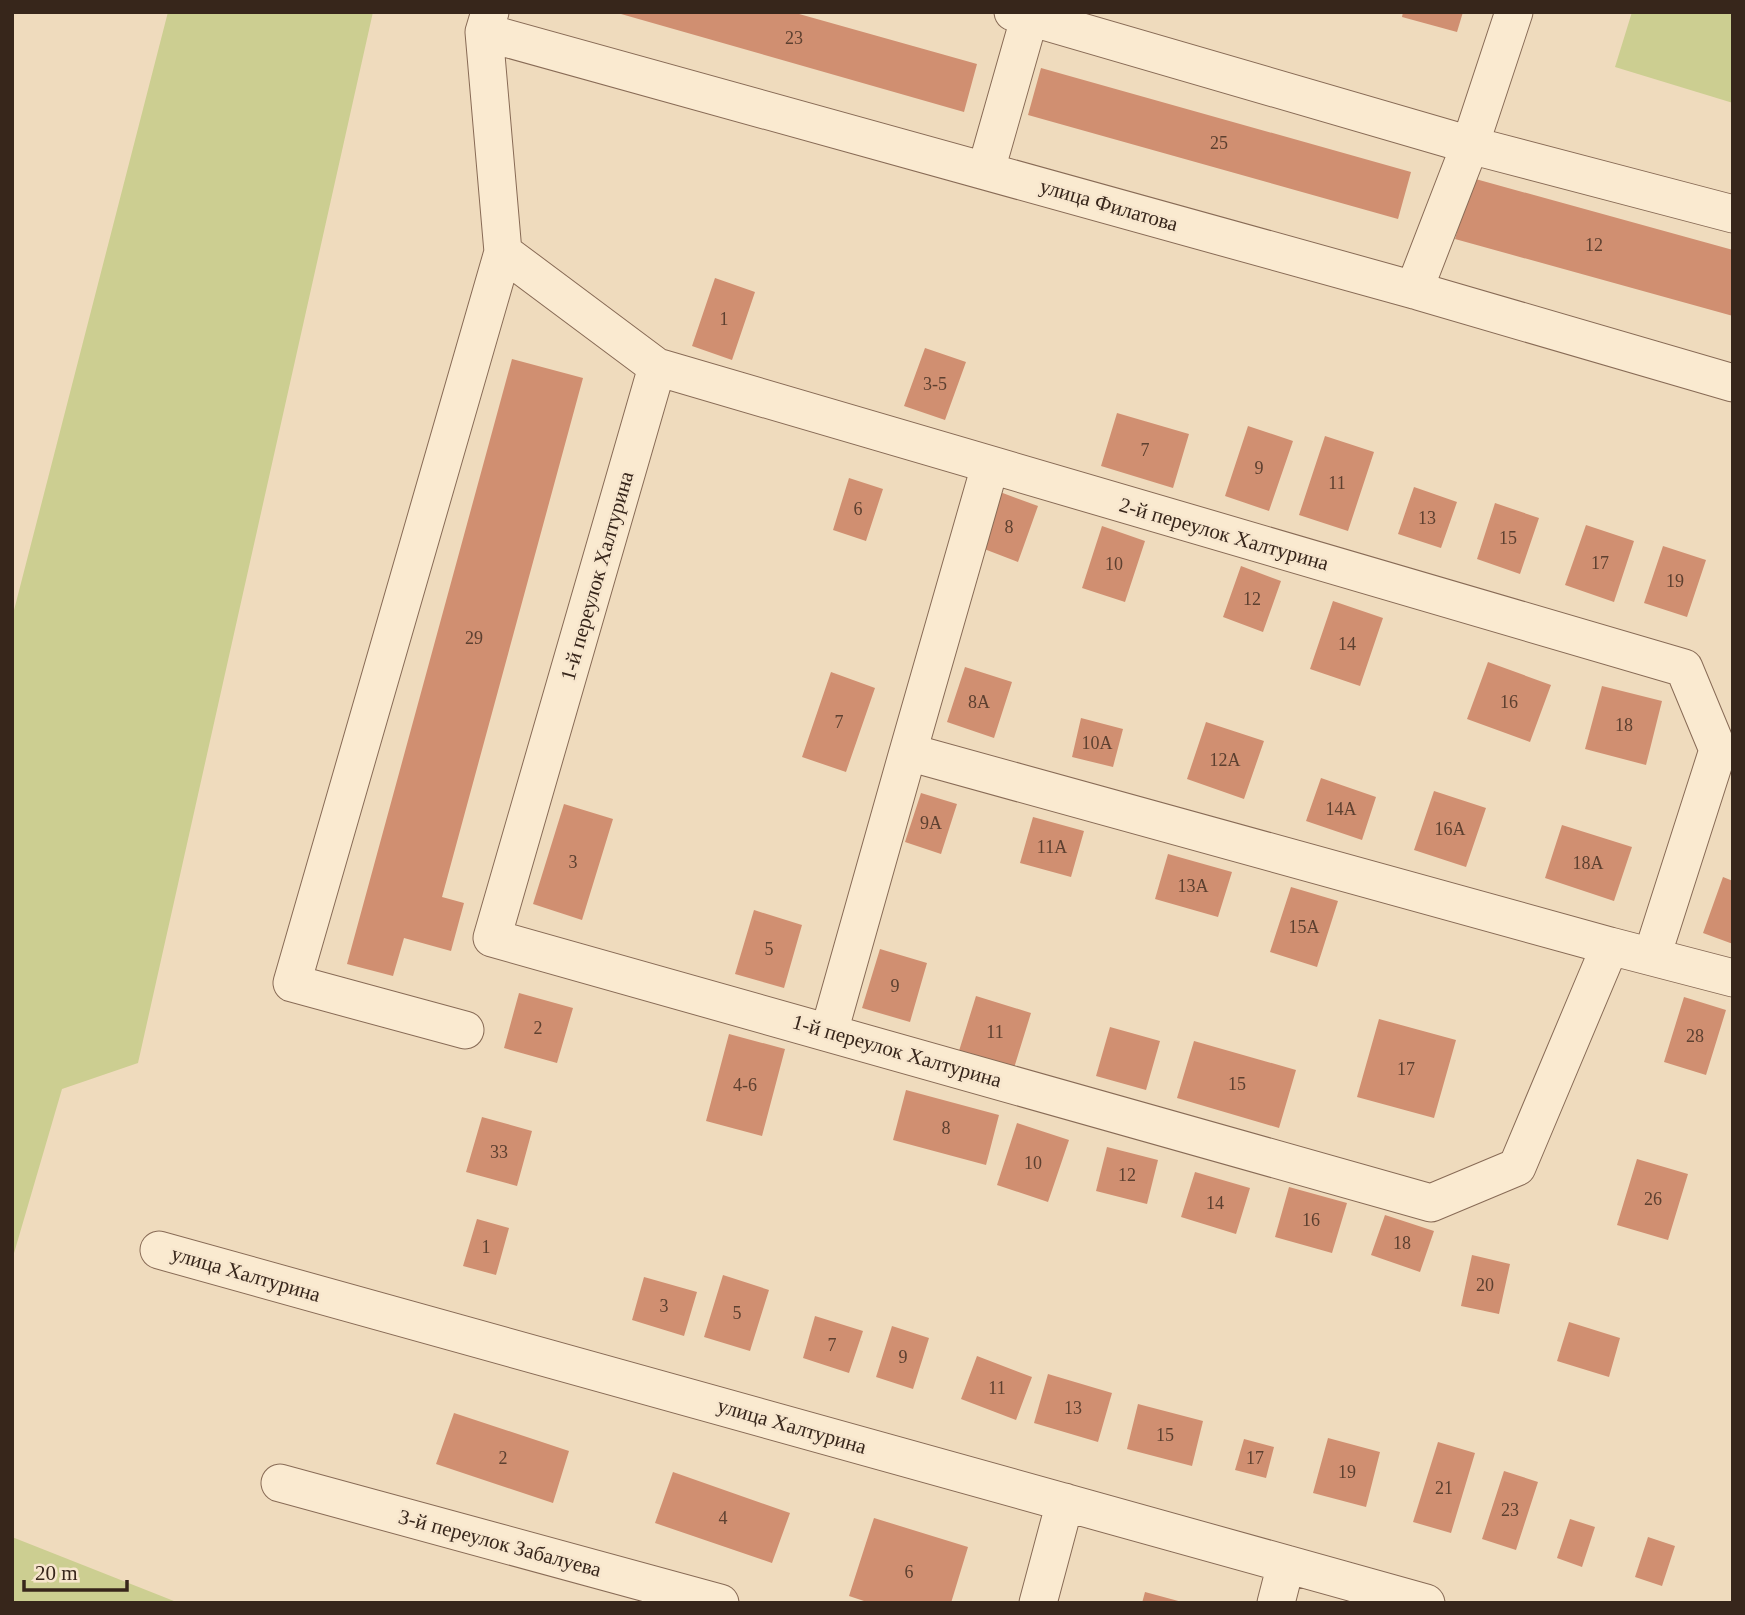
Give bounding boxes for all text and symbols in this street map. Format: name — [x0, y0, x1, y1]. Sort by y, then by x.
house number: 23 — [785, 28, 803, 48]
house number: 25 — [1210, 133, 1228, 153]
street label: улица Филатова — [1037, 174, 1181, 236]
house number: 12 — [1585, 235, 1603, 255]
house number: 1 — [720, 309, 729, 329]
house number: 3-5 — [923, 374, 947, 394]
house number: 7 — [1141, 440, 1150, 460]
house number: 9 — [1255, 458, 1264, 478]
street label: 1-й переулок Халтурина — [556, 468, 639, 683]
house number: 11 — [1328, 473, 1346, 493]
street label: 2-й переулок Халтурина — [1117, 493, 1332, 576]
house number: 6 — [854, 499, 863, 519]
house number: 13 — [1418, 508, 1436, 528]
house number: 8 — [1005, 517, 1014, 537]
house number: 15 — [1499, 528, 1517, 548]
house number: 17 — [1591, 553, 1609, 573]
house number: 10 — [1105, 554, 1123, 574]
house number: 19 — [1666, 571, 1684, 591]
house number: 12 — [1243, 589, 1261, 609]
house number: 29 — [465, 628, 483, 648]
house number: 14 — [1338, 634, 1356, 654]
house number: 8А — [968, 692, 990, 712]
house number: 16 — [1500, 692, 1518, 712]
house number: 7 — [835, 712, 844, 732]
house number: 18 — [1615, 715, 1633, 735]
house number: 10А — [1082, 733, 1113, 753]
house number: 12А — [1210, 750, 1241, 770]
house number: 14А — [1326, 799, 1357, 819]
house number: 9А — [920, 813, 942, 833]
house number: 16А — [1435, 819, 1466, 839]
house number: 11А — [1037, 837, 1067, 857]
house number: 3 — [569, 852, 578, 872]
house number: 18А — [1573, 853, 1604, 873]
house number: 13А — [1178, 876, 1209, 896]
house number: 15А — [1289, 917, 1320, 937]
house number: 5 — [765, 939, 774, 959]
house number: 9 — [891, 976, 900, 996]
street label: 1-й переулок Халтурина — [790, 1010, 1005, 1093]
house number: 2 — [534, 1018, 543, 1038]
house number: 11 — [986, 1022, 1004, 1042]
house number: 28 — [1686, 1026, 1704, 1046]
house number: 17 — [1397, 1059, 1415, 1079]
house number: 15 — [1228, 1074, 1246, 1094]
house number: 4-6 — [733, 1075, 757, 1095]
house number: 8 — [942, 1118, 951, 1138]
house number: 33 — [490, 1142, 508, 1162]
house number: 10 — [1024, 1153, 1042, 1173]
house number: 12 — [1118, 1165, 1136, 1185]
house number: 26 — [1644, 1189, 1662, 1209]
house number: 14 — [1206, 1193, 1224, 1213]
house number: 16 — [1302, 1210, 1320, 1230]
house number: 18 — [1393, 1233, 1411, 1253]
house number: 1 — [482, 1237, 491, 1257]
street label: улица Халтурина — [169, 1241, 324, 1307]
house number: 20 — [1476, 1275, 1494, 1295]
house number: 3 — [660, 1296, 669, 1316]
house number: 5 — [733, 1303, 742, 1323]
house number: 7 — [828, 1335, 837, 1355]
house number: 9 — [899, 1347, 908, 1367]
house number: 11 — [988, 1378, 1006, 1398]
street label: улица Халтурина — [715, 1393, 870, 1459]
house number: 13 — [1064, 1398, 1082, 1418]
house number: 15 — [1156, 1425, 1174, 1445]
house number: 2 — [499, 1448, 508, 1468]
house number: 17 — [1246, 1448, 1264, 1468]
house number: 19 — [1338, 1462, 1356, 1482]
house number: 21 — [1435, 1478, 1453, 1498]
house number: 23 — [1501, 1500, 1519, 1520]
street label: 3-й переулок Забалуева — [396, 1504, 605, 1582]
house number: 4 — [719, 1508, 728, 1528]
scale bar — [24, 1548, 128, 1592]
text: 20 m — [35, 1561, 78, 1585]
house number: 6 — [905, 1562, 914, 1582]

